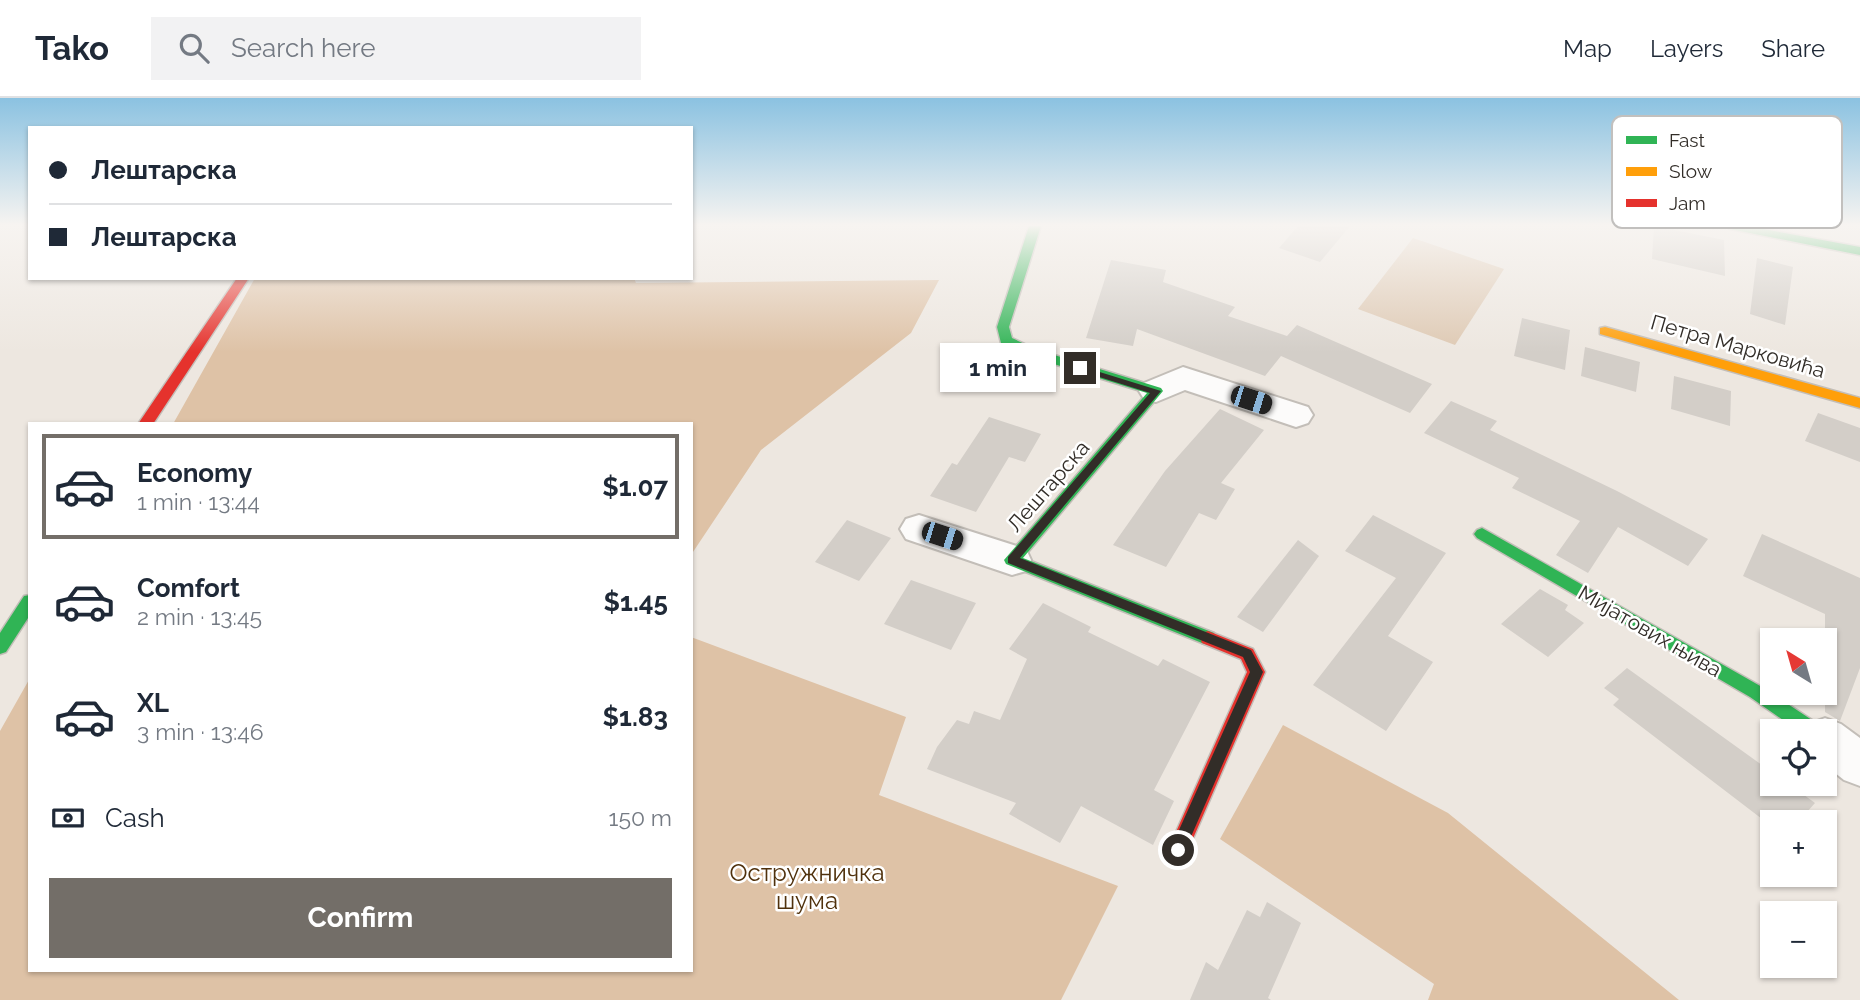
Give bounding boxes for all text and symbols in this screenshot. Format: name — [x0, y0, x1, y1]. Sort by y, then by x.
search box — [151, 17, 641, 80]
text: Tako — [35, 29, 109, 68]
icon: search — [175, 29, 213, 67]
text: Search here — [231, 33, 375, 63]
text: Map — [1563, 34, 1612, 63]
text: Layers — [1650, 34, 1723, 63]
text: Share — [1761, 34, 1825, 63]
legend — [1612, 116, 1842, 228]
text: Fast — [1669, 129, 1705, 151]
text: Лештарска — [91, 155, 237, 185]
text: Slow — [1669, 160, 1713, 182]
text: Jam — [1669, 192, 1706, 214]
text: Лештарска — [91, 222, 237, 252]
street label: Петра Марковића — [1648, 309, 1828, 383]
callout: 1 min — [940, 344, 1056, 392]
route end — [1064, 352, 1096, 384]
text: 1 min — [969, 354, 1027, 381]
car — [1228, 384, 1275, 416]
street label: Лештарска — [1002, 435, 1094, 537]
icon: car — [53, 455, 116, 518]
text: Economy — [137, 458, 252, 488]
text: $1.07 — [602, 472, 668, 502]
text: 1 min · 13:44 — [137, 488, 260, 515]
car — [919, 520, 966, 552]
icon: car — [53, 570, 116, 633]
text: Comfort — [137, 573, 240, 603]
street label: Мијатових њива — [1574, 580, 1726, 682]
text: $1.45 — [604, 587, 668, 617]
text: 2 min · 13:45 — [137, 603, 262, 630]
north arrow — [1760, 628, 1838, 705]
map controls — [1760, 628, 1837, 978]
icon: car — [53, 685, 116, 748]
text: XL — [137, 688, 169, 718]
text: $1.83 — [603, 702, 668, 732]
text: 3 min · 13:46 — [137, 718, 264, 745]
button: locate — [1760, 719, 1837, 796]
icon: cash — [49, 799, 87, 837]
text: Cash — [105, 803, 165, 833]
text: 150 m — [609, 804, 672, 831]
button: + — [1760, 810, 1837, 887]
route start — [1162, 834, 1194, 866]
park label: Остружничка шума — [729, 858, 885, 915]
button: Confirm — [49, 878, 672, 958]
button: − — [1760, 901, 1837, 978]

